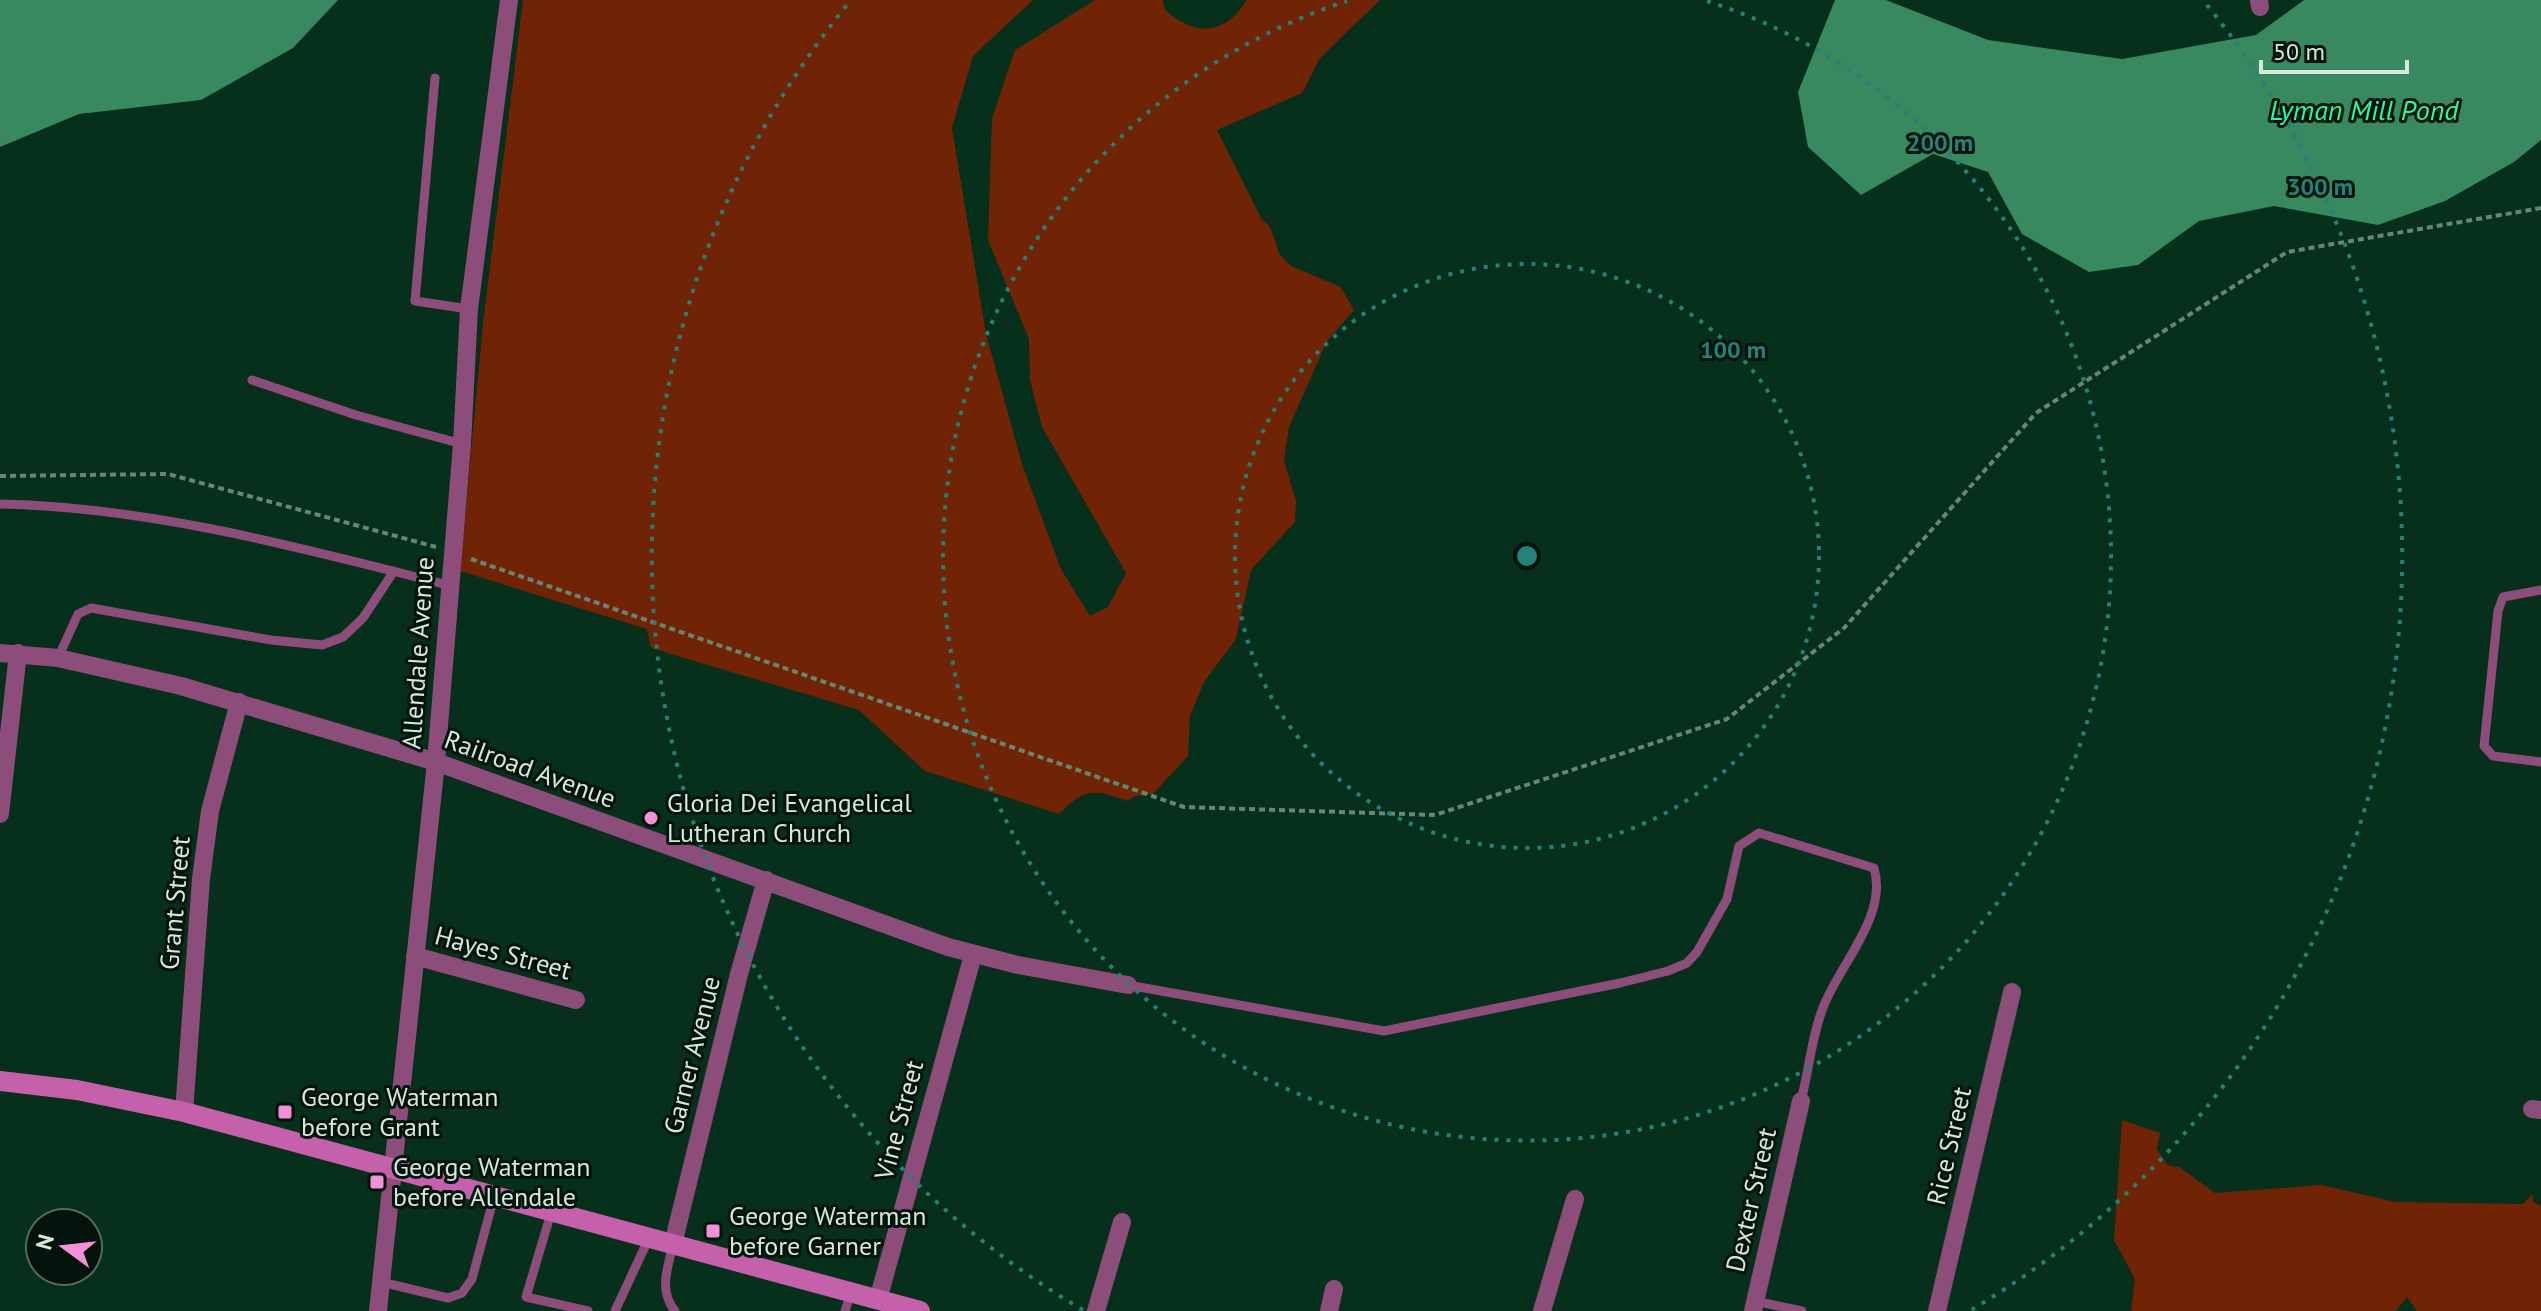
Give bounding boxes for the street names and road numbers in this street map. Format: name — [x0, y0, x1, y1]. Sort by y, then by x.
street label: Allendale Avenue — [394, 556, 441, 750]
street label: Railroad Avenue — [440, 722, 620, 815]
street label: Grant Street — [152, 835, 197, 971]
street label: Hayes Street — [431, 919, 575, 987]
street label: Garner Avenue — [656, 973, 727, 1137]
street label: Vine Street — [866, 1056, 930, 1184]
street label: Rice Street — [1919, 1083, 1978, 1208]
street label: Dexter Street — [1718, 1124, 1783, 1275]

